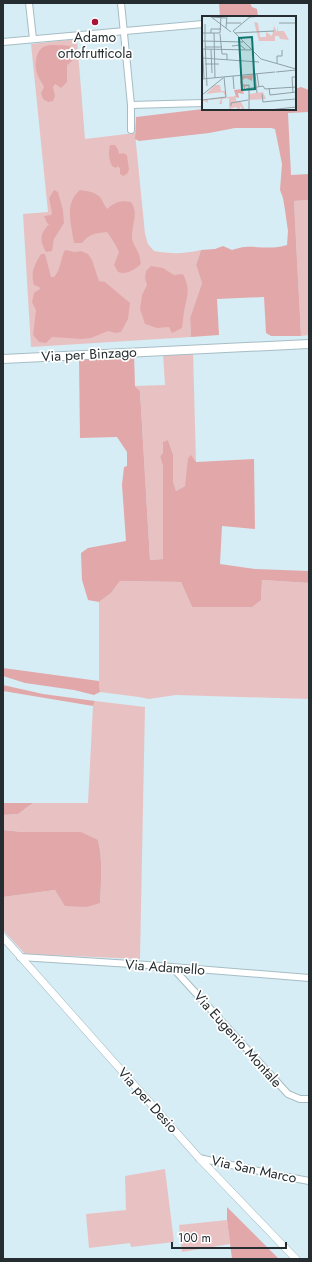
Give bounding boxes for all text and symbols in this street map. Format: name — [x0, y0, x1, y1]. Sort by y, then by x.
inset map — [202, 16, 296, 110]
marker: Adamo ortofrutticola — [90, 17, 100, 27]
place label: Adamo ortofrutticola — [58, 27, 132, 63]
street label: Via per Binzago — [41, 341, 138, 366]
street label: Via Adamello — [124, 954, 206, 980]
street label: Via Eugenio Montale — [189, 986, 287, 1092]
street label: Via per Desio — [113, 1063, 183, 1137]
street label: Via San Marco — [209, 1150, 299, 1188]
scale bar — [172, 1224, 286, 1250]
text: 100 m — [178, 1229, 211, 1247]

